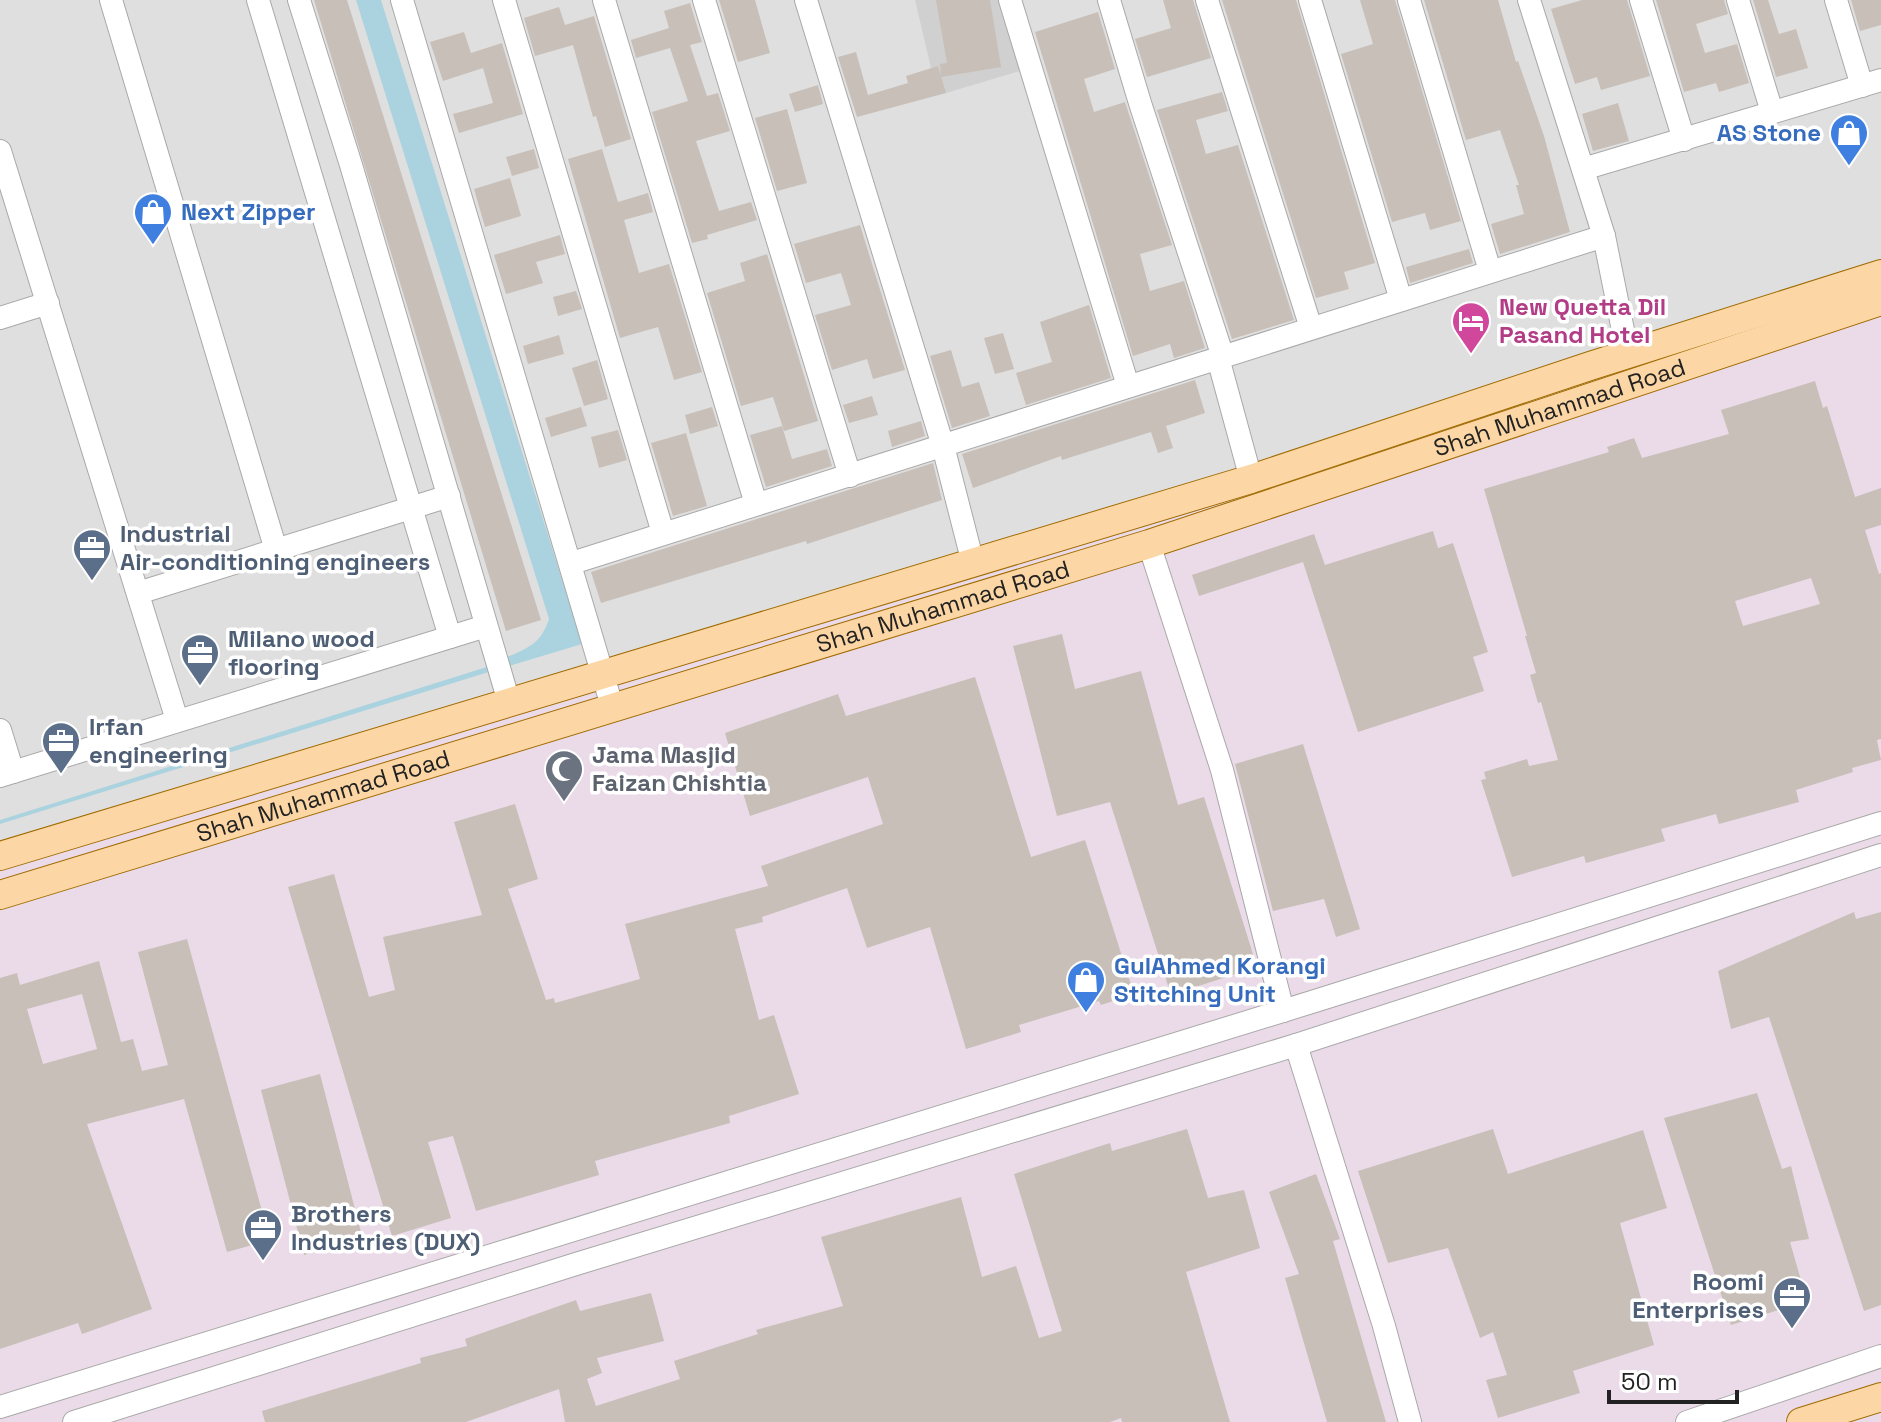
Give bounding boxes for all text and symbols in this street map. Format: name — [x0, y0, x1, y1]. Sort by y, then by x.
shop icon: AS Stone — [1828, 112, 1870, 167]
place label: AS Stone — [1717, 117, 1821, 148]
shop icon: Next Zipper — [132, 191, 174, 246]
place label: Next Zipper — [181, 196, 316, 227]
place label: New Quetta Dil Pasand Hotel — [1499, 291, 1666, 350]
hotel icon: New Quetta Dil Pasand Hotel — [1450, 300, 1492, 355]
street label: Shah Muhammad Road — [1429, 351, 1689, 463]
place label: Industrial Air-conditioning engineers — [120, 518, 430, 577]
office icon: Industrial Air-conditioning engineers — [71, 527, 113, 582]
street label: Shah Muhammad Road — [812, 553, 1073, 660]
place label: Milano wood flooring — [228, 623, 375, 682]
office icon: Milano wood flooring — [179, 632, 221, 687]
place label: Irfan engineering — [89, 711, 228, 770]
office icon: Irfan engineering — [40, 720, 82, 775]
place label: Jama Masjid Faizan Chishtia — [592, 739, 767, 798]
street label: Shah Muhammad Road — [193, 742, 454, 849]
mosque icon: Jama Masjid Faizan Chishtia — [543, 748, 585, 803]
place label: GulAhmed Korangi Stitching Unit — [1114, 950, 1326, 1009]
shop icon: GulAhmed Korangi Stitching Unit — [1065, 959, 1107, 1014]
place label: Brothers Industries (DUX) — [291, 1198, 480, 1257]
office icon: Brothers Industries (DUX) — [242, 1207, 284, 1262]
place label: Roomi Enterprises — [1632, 1266, 1764, 1325]
office icon: Roomi Enterprises — [1771, 1275, 1813, 1330]
scale bar — [1609, 1354, 1737, 1404]
text: 50 m — [1621, 1366, 1678, 1397]

